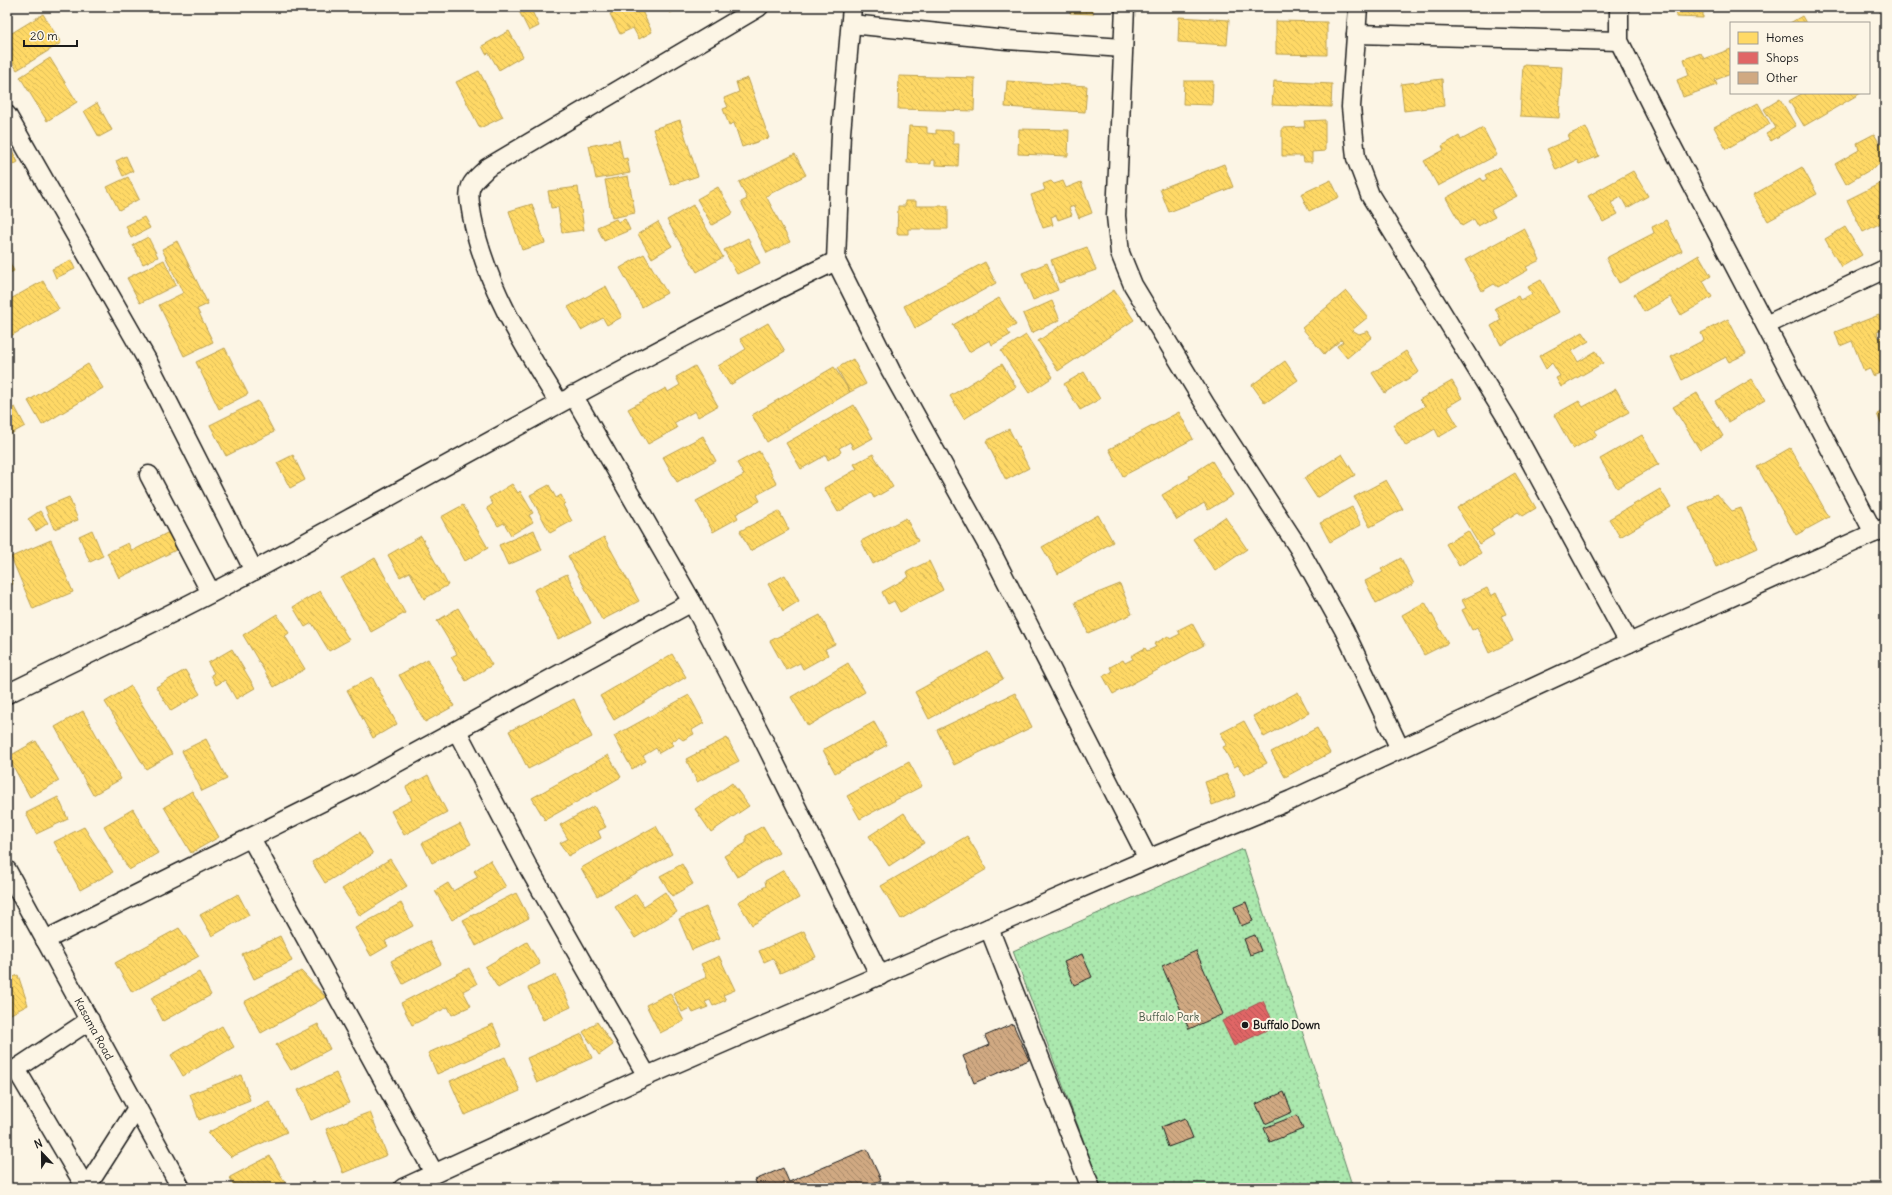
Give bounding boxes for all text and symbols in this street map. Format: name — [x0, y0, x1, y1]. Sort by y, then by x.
scale bar — [24, 22, 77, 48]
legend — [1730, 22, 1870, 94]
text: 20 m — [30, 28, 58, 43]
text: Homes — [1766, 30, 1804, 45]
text: Shops — [1766, 50, 1799, 65]
text: Other — [1766, 70, 1798, 85]
street label: Kasama Road — [71, 995, 117, 1063]
park label: Buffalo Park — [1139, 1010, 1200, 1024]
place label: Buffalo Down — [1253, 1018, 1321, 1032]
marker: Buffalo Down — [1240, 1020, 1250, 1030]
north arrow — [22, 1133, 62, 1173]
text: N — [32, 1136, 44, 1152]

